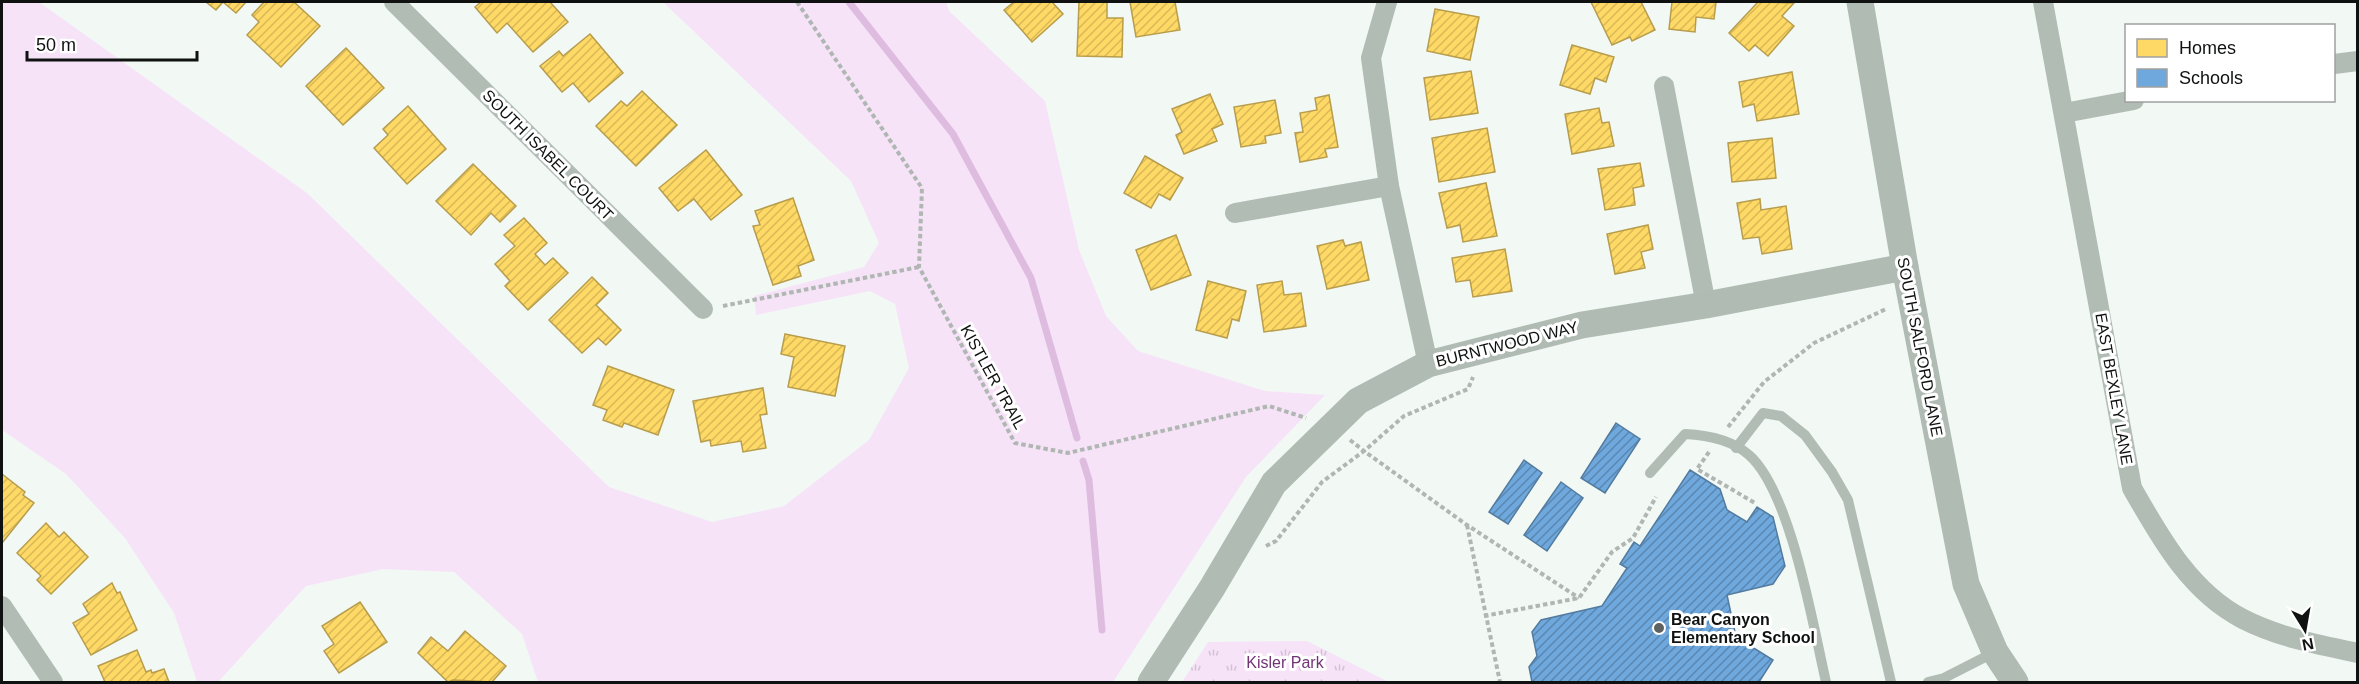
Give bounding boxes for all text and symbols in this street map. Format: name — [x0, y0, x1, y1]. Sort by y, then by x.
scale bar — [27, 24, 196, 62]
legend — [2125, 24, 2335, 102]
text: 50 m — [36, 35, 76, 55]
text: Homes — [2179, 38, 2236, 58]
text: Schools — [2179, 68, 2243, 88]
street label: SOUTH ISABEL COURT — [479, 86, 617, 224]
street label: SOUTH SALFORD LANE — [1894, 256, 1946, 438]
street label: EAST BEXLEY LANE — [2092, 312, 2136, 466]
street label: BURNTWOOD WAY — [1434, 318, 1580, 370]
street label: KISTLER TRAIL — [957, 322, 1029, 432]
north arrow — [2275, 600, 2335, 660]
place label: Bear Canyon Elementary School — [1671, 611, 1815, 646]
marker: Bear Canyon Elementary School — [1652, 621, 1666, 635]
text: N — [2300, 635, 2315, 654]
park label: Kisler Park — [1246, 654, 1325, 671]

